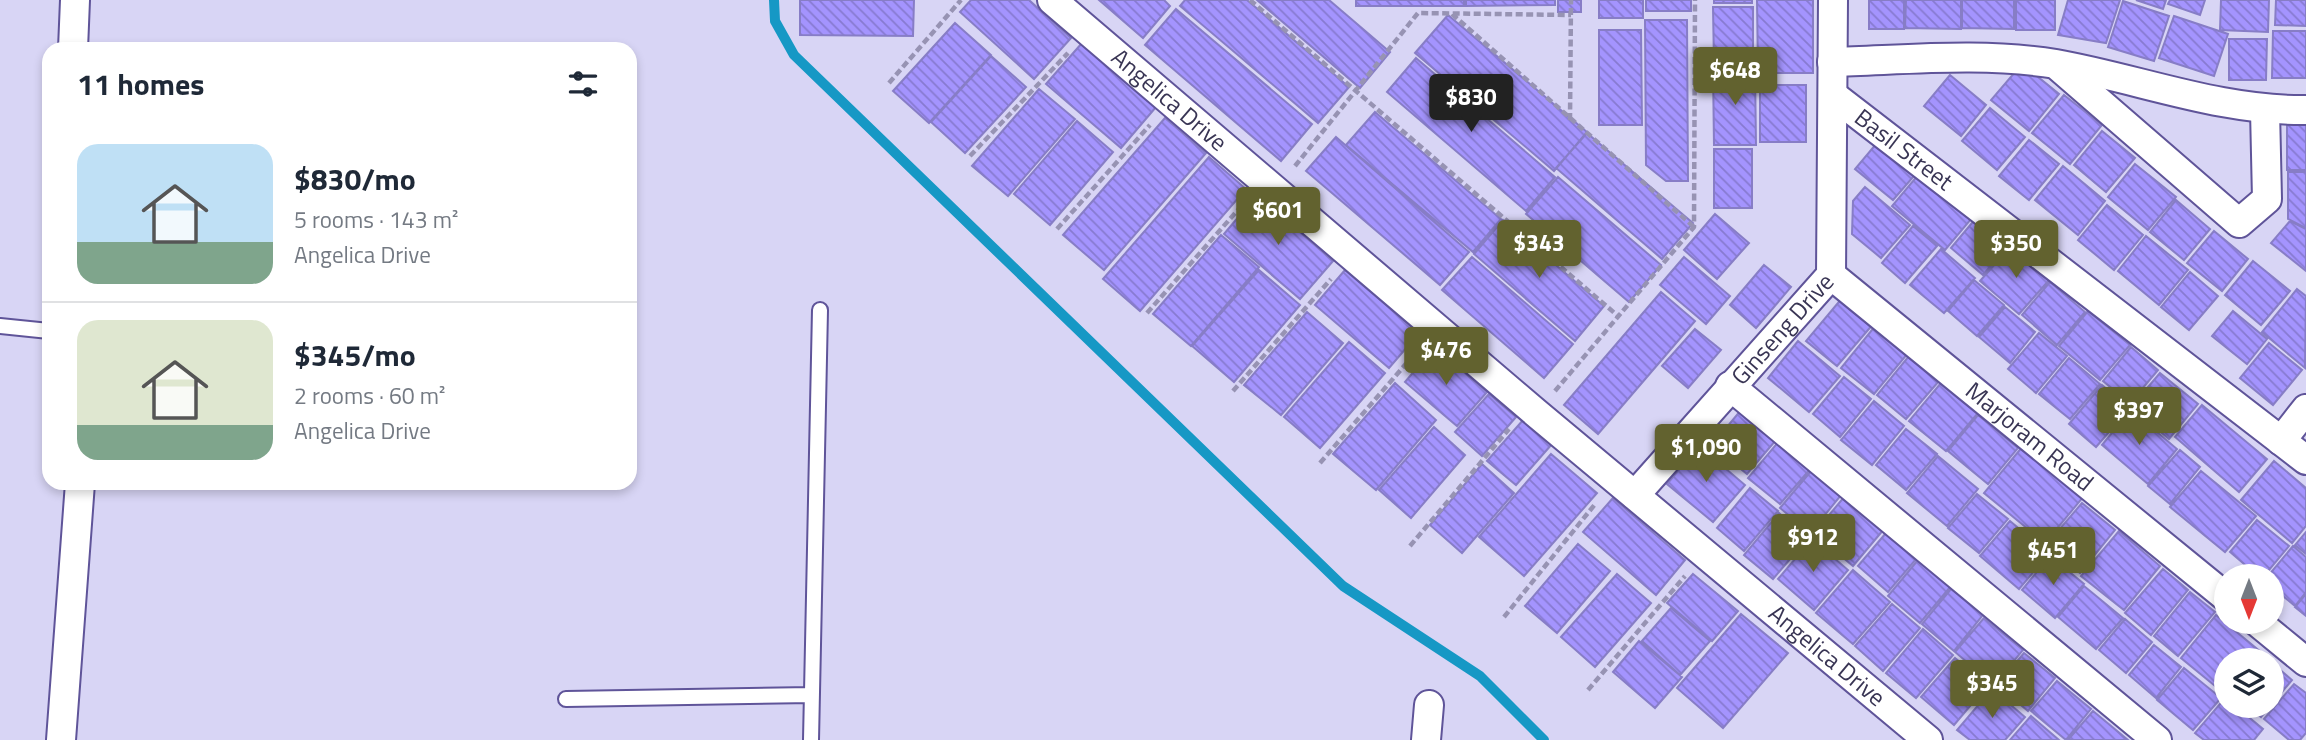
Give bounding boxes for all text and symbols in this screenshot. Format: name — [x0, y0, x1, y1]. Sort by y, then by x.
street label: Angelica Drive — [1104, 39, 1236, 159]
pin: $648 — [1694, 48, 1776, 107]
text: $648 — [1709, 52, 1761, 87]
text: 11 homes — [77, 61, 204, 107]
icon: filters — [564, 65, 602, 103]
pin: $830 — [1430, 74, 1512, 134]
text: $830 — [1445, 79, 1497, 114]
street label: Basil Street — [1847, 99, 1962, 199]
text: $830/mo — [294, 156, 416, 202]
icon: home — [133, 172, 217, 256]
pin: $601 — [1237, 188, 1319, 247]
text: $601 — [1252, 192, 1304, 227]
text: 5 rooms · 143 m² — [294, 202, 458, 237]
pin: $343 — [1498, 220, 1580, 280]
pin: $350 — [1975, 220, 2057, 280]
text: $343 — [1513, 225, 1565, 260]
text: $350 — [1990, 225, 2042, 260]
text: Angelica Drive — [294, 237, 431, 272]
street label: Ginseng Drive — [1722, 265, 1842, 393]
pin: $476 — [1405, 328, 1487, 387]
text: $345/mo — [294, 332, 416, 378]
text: $476 — [1420, 332, 1472, 367]
icon: home — [133, 348, 217, 432]
street label: Marjoram Road — [1958, 373, 2102, 499]
text: 2 rooms · 60 m² — [294, 378, 445, 413]
pin: $397 — [2098, 388, 2180, 447]
text: $397 — [2113, 392, 2165, 427]
text: Angelica Drive — [294, 413, 431, 448]
pin: $1,090 — [1649, 424, 1763, 484]
text: $1,090 — [1671, 429, 1741, 464]
pin: $912 — [1772, 514, 1854, 574]
text: $912 — [1787, 519, 1839, 554]
pin: $451 — [2012, 528, 2094, 587]
text: $451 — [2027, 532, 2079, 567]
north arrow — [2214, 564, 2284, 634]
map controls — [2214, 564, 2284, 718]
street label: Angelica Drive — [1761, 595, 1894, 714]
button: layers — [2214, 648, 2284, 718]
pin: $345 — [1951, 660, 2033, 720]
text: $345 — [1966, 665, 2018, 700]

